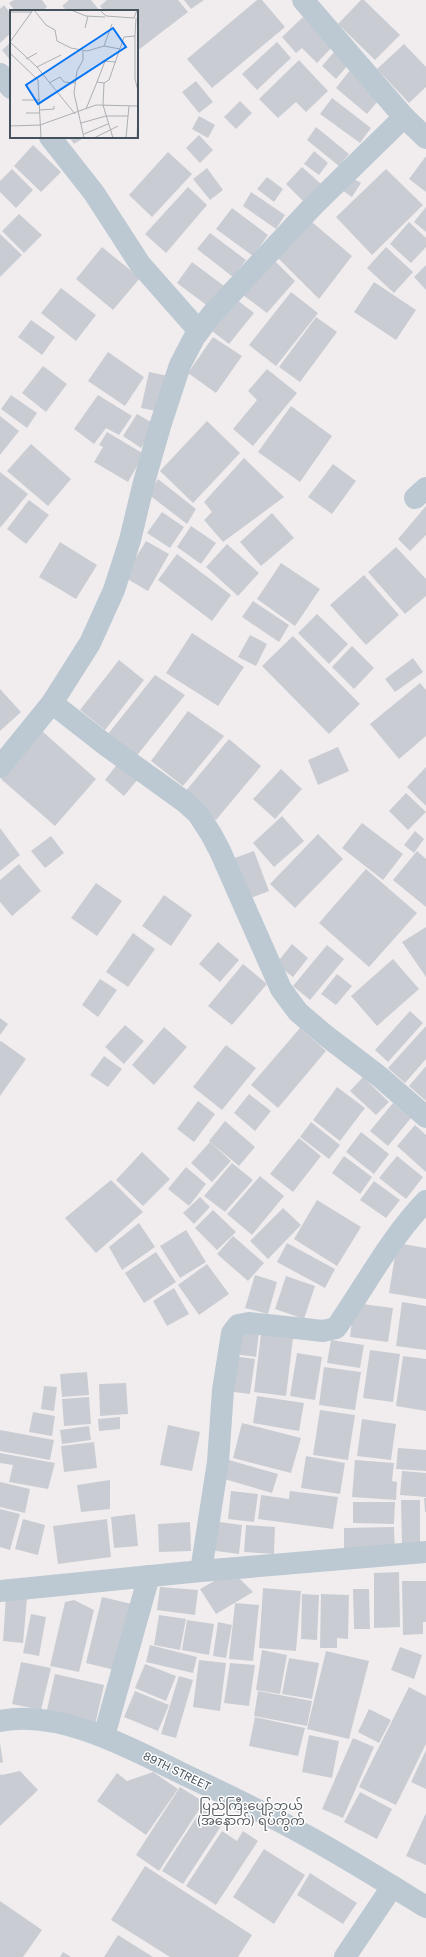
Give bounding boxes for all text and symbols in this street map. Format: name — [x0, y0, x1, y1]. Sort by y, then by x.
inset map — [10, 10, 138, 138]
street label: 89TH STREET — [141, 1750, 213, 1793]
district label: ပြည်ကြီးပျော်ဘွယ် (အနောက်) ရပ်ကွက် — [197, 1797, 305, 1831]

